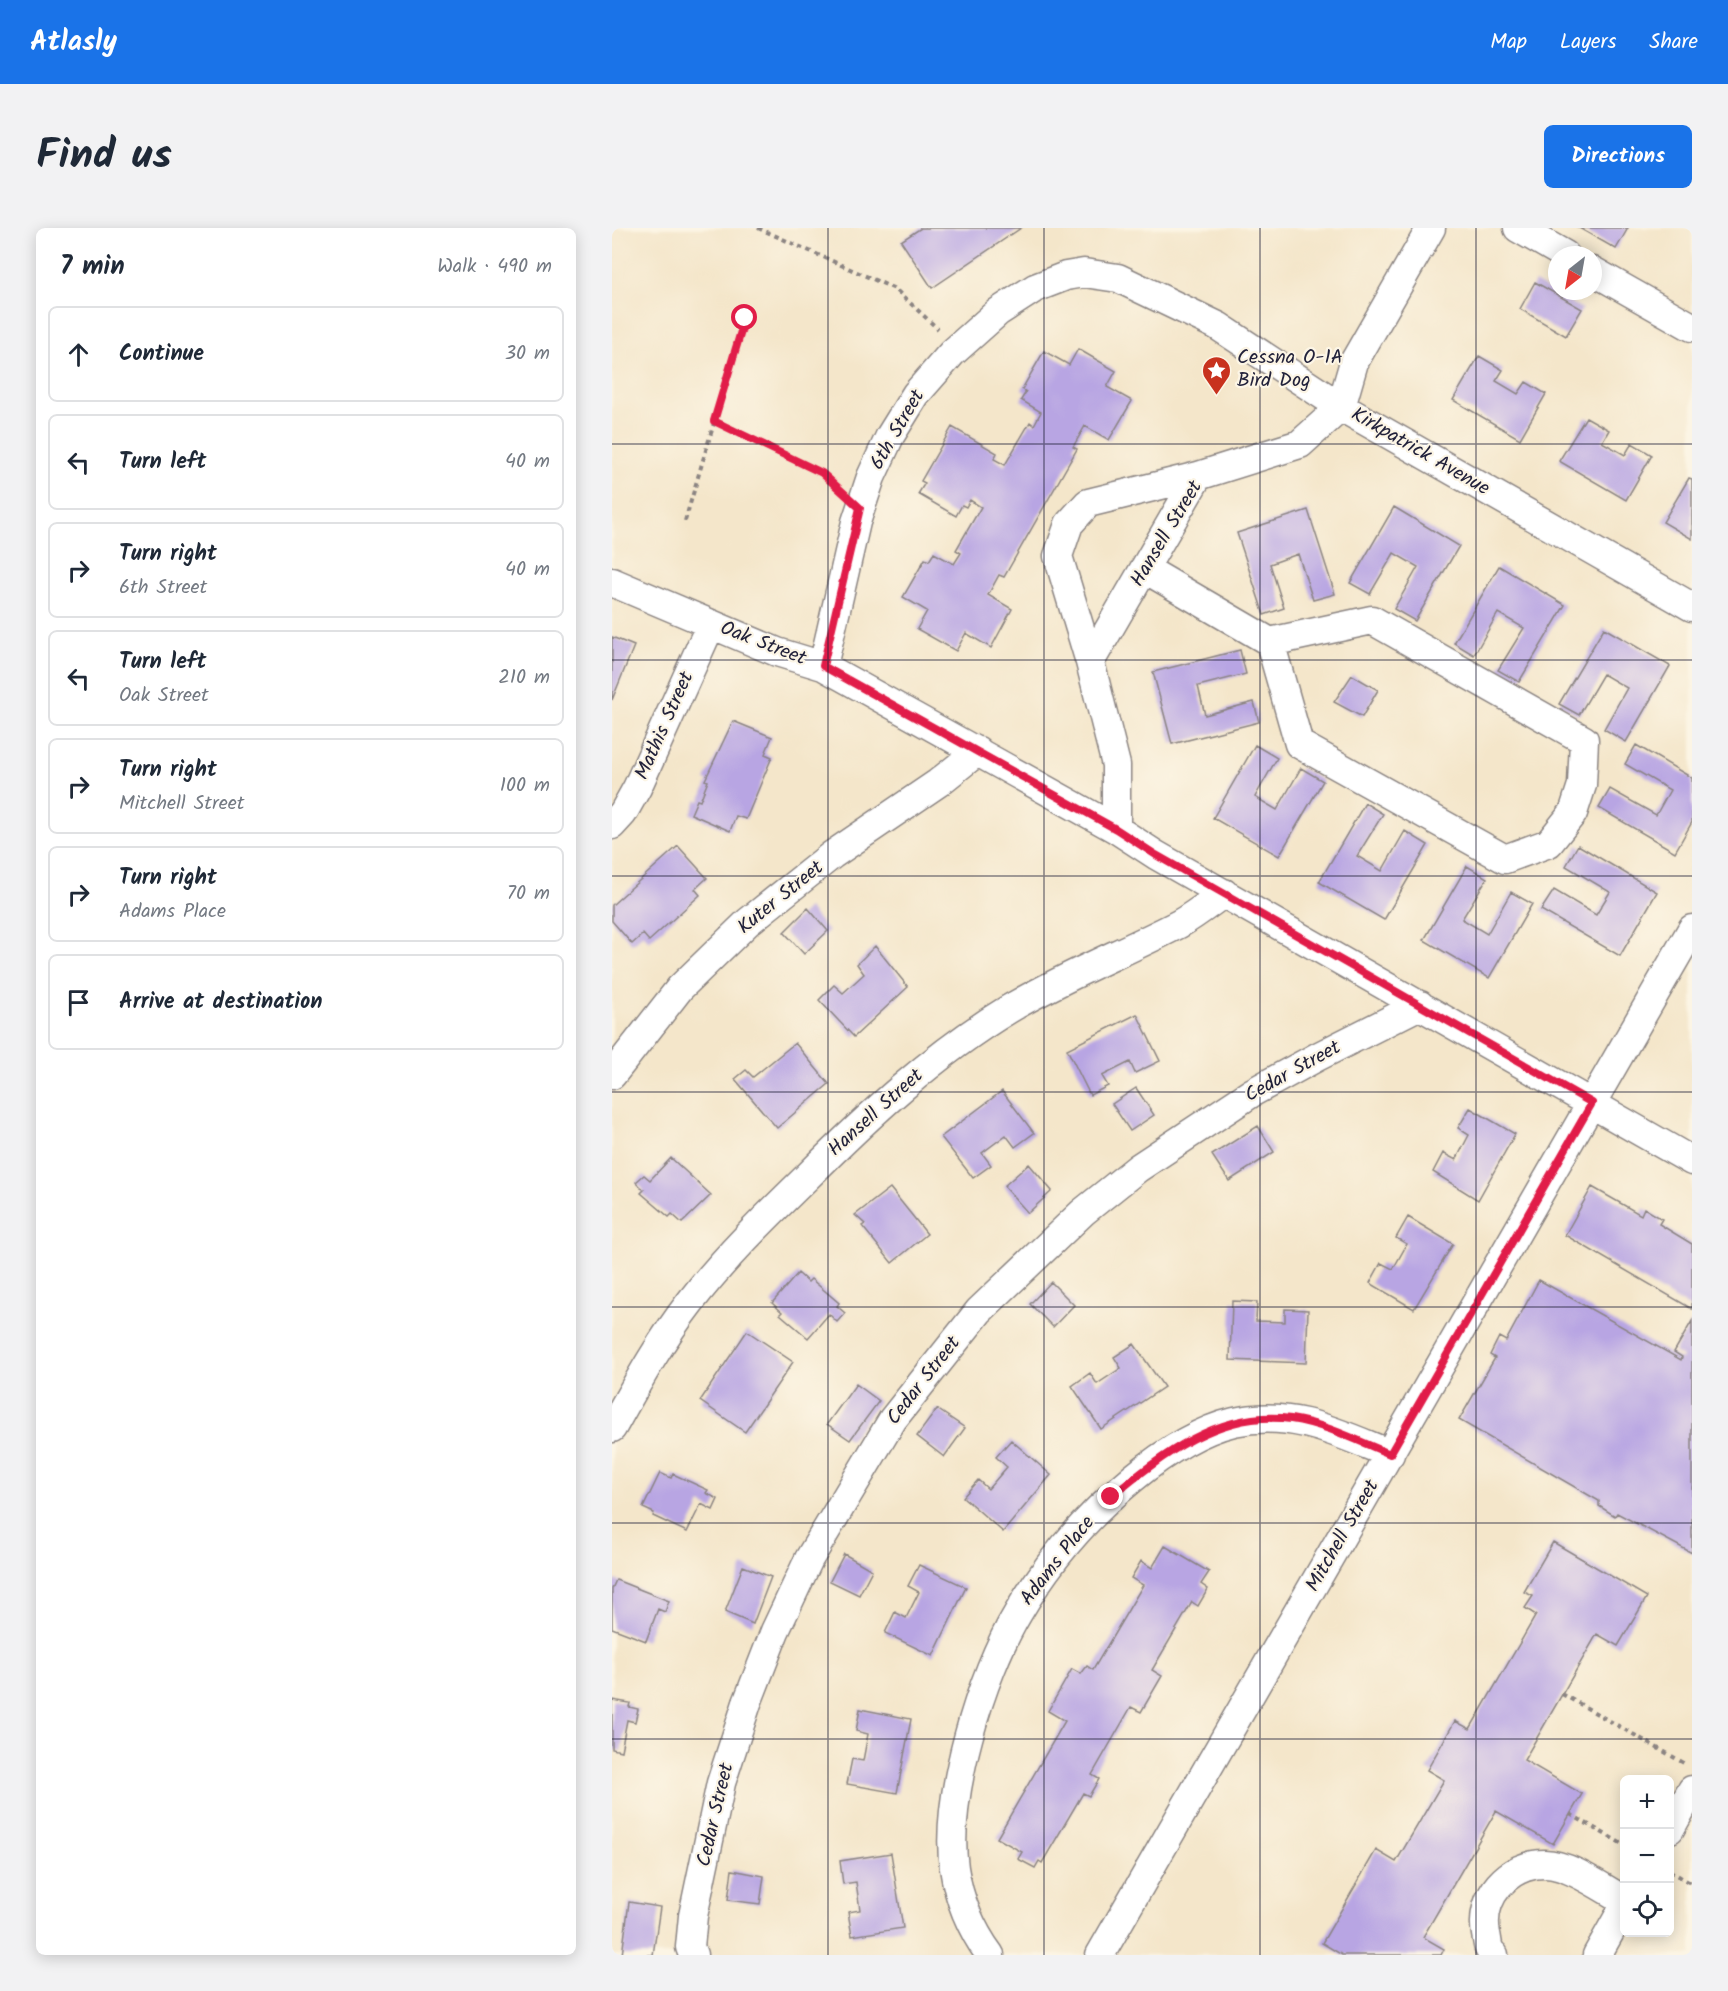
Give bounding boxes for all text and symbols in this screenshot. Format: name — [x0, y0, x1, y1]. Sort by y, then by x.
text: Atlasly — [30, 20, 117, 65]
text: Map — [1490, 26, 1527, 59]
text: Layers — [1560, 26, 1616, 59]
text: Share — [1649, 26, 1698, 59]
text: Find us — [36, 123, 172, 190]
button: Directions — [1544, 125, 1692, 188]
text: 7 min — [60, 246, 125, 288]
north arrow — [1548, 246, 1602, 300]
text: Walk · 490 m — [437, 251, 552, 283]
route start — [731, 304, 757, 330]
text: Continue — [119, 337, 204, 372]
icon: ahead — [62, 338, 95, 371]
text: 30 m — [505, 338, 550, 370]
place label: Cessna O-1A Bird Dog — [1237, 342, 1343, 397]
place icon: Cessna O-1A Bird Dog — [1200, 354, 1232, 396]
street label: 6th Street — [862, 384, 934, 476]
street label: Kirkpatrick Avenue — [1345, 399, 1495, 505]
text: Turn left — [119, 445, 206, 480]
icon: left — [62, 446, 95, 479]
text: 40 m — [505, 446, 550, 478]
street label: Hansell Street — [1123, 474, 1212, 593]
text: Turn right — [119, 537, 217, 572]
icon: right — [62, 554, 95, 587]
text: 40 m — [505, 554, 550, 586]
text: 6th Street — [119, 572, 207, 604]
street label: Oak Street — [715, 613, 811, 675]
text: Turn left — [119, 645, 206, 680]
icon: left — [62, 662, 95, 695]
text: 210 m — [498, 662, 550, 694]
street label: Mathis Street — [627, 666, 703, 785]
text: Oak Street — [119, 680, 209, 712]
text: Turn right — [119, 753, 217, 788]
icon: right — [62, 770, 95, 803]
text: 100 m — [500, 770, 550, 802]
text: Mitchell Street — [119, 788, 244, 820]
street label: Kuter Street — [731, 853, 832, 943]
text: Turn right — [119, 861, 217, 896]
icon: right — [62, 878, 95, 911]
text: 70 m — [507, 878, 550, 910]
text: Adams Place — [119, 896, 226, 928]
text: Arrive at destination — [119, 985, 322, 1020]
icon: arrive — [62, 986, 95, 1019]
street label: Cedar Street — [1239, 1032, 1347, 1112]
street label: Hansell Street — [821, 1061, 931, 1165]
street label: Cedar Street — [879, 1329, 969, 1432]
street label: Mitchell Street — [1298, 1473, 1388, 1598]
route end — [1097, 1483, 1123, 1509]
street label: Adams Place — [1012, 1509, 1104, 1613]
street label: Cedar Street — [689, 1760, 744, 1870]
map controls — [1620, 1775, 1674, 1937]
button: + — [1620, 1775, 1674, 1829]
button: − — [1620, 1829, 1674, 1883]
button: locate — [1620, 1883, 1674, 1937]

